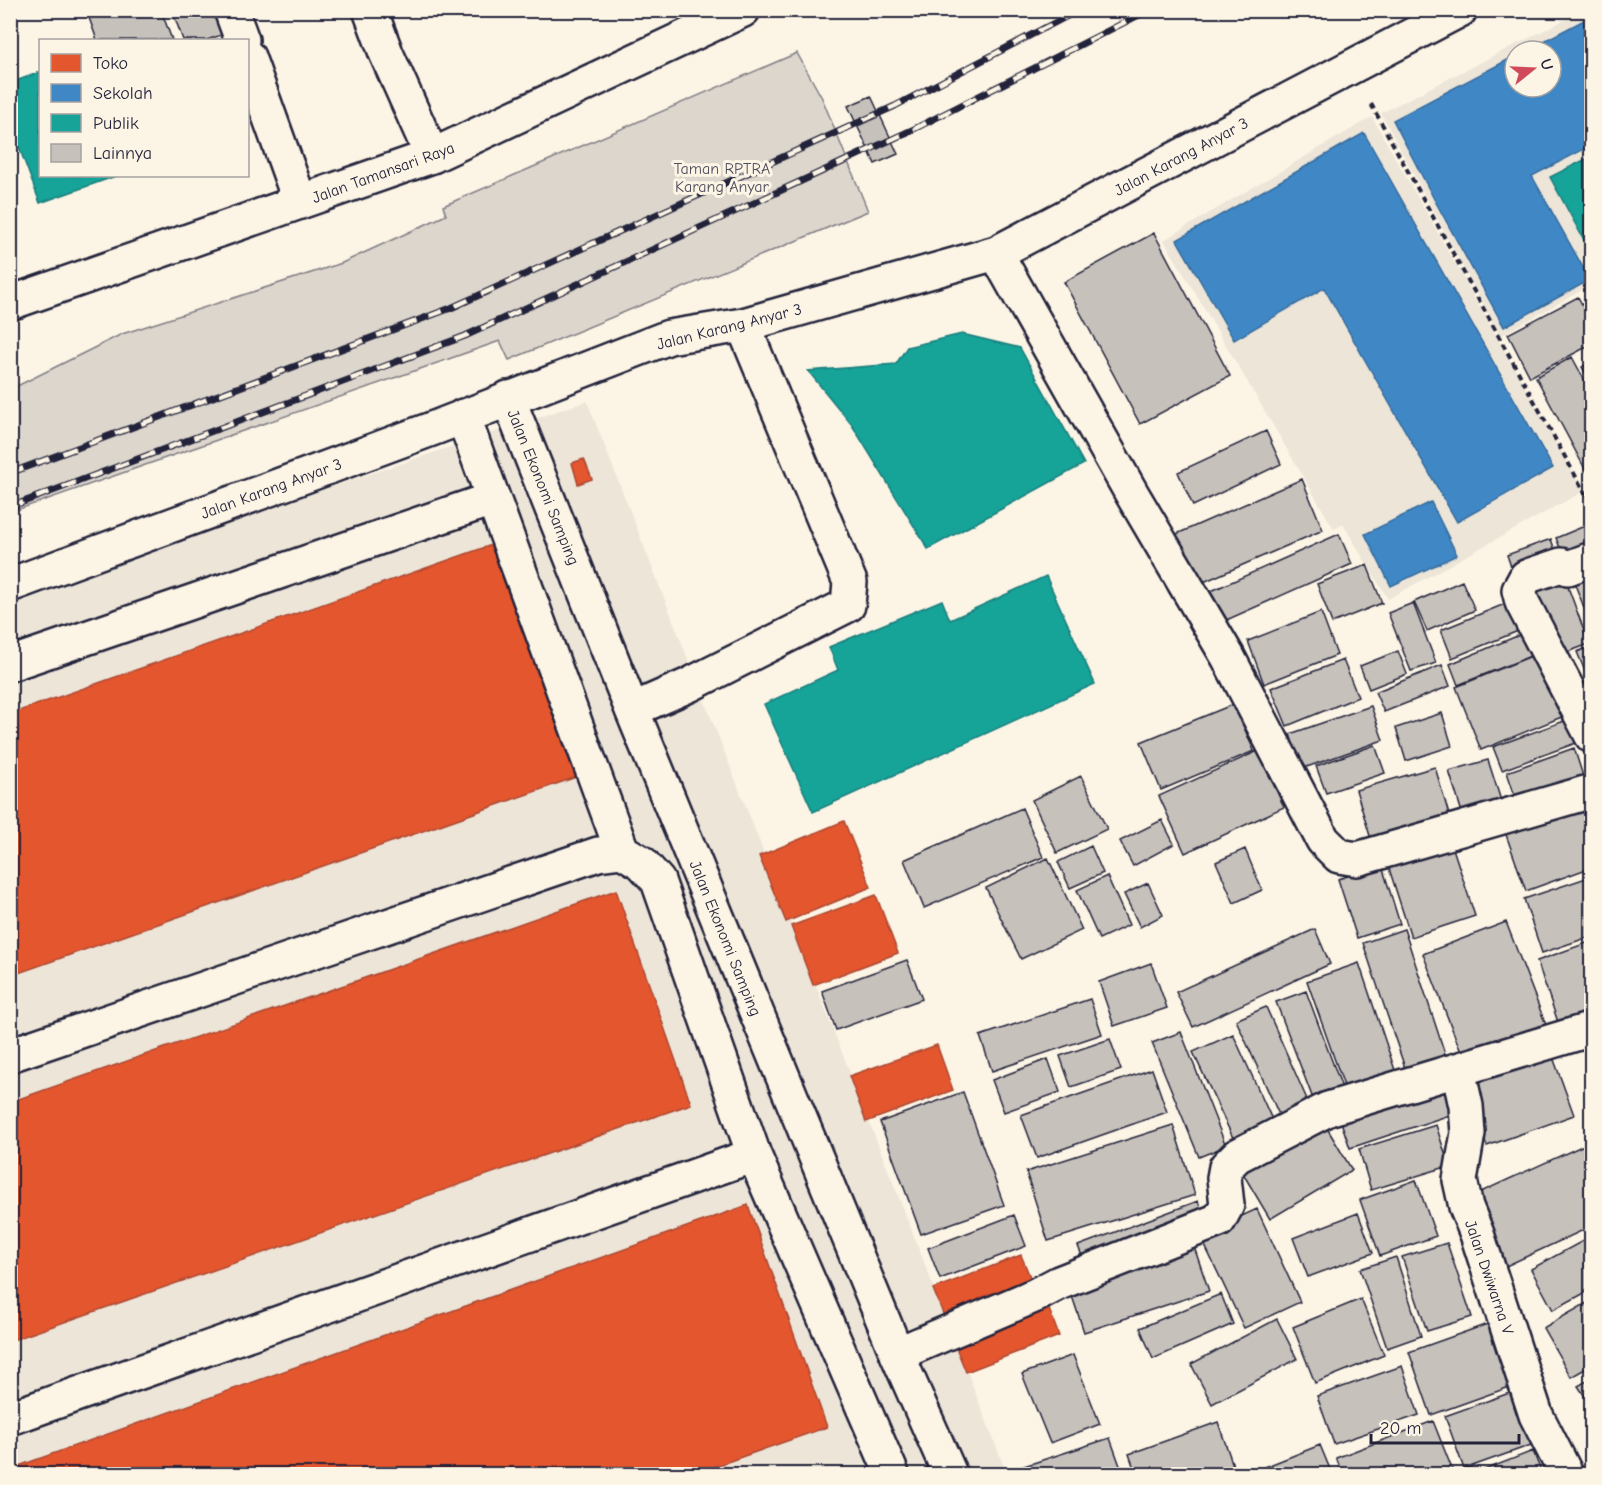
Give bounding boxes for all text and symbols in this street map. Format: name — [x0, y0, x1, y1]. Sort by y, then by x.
legend — [39, 39, 249, 177]
north arrow — [1503, 39, 1563, 99]
text: Toko — [93, 53, 128, 74]
text: U — [1536, 57, 1557, 73]
text: Sekolah — [93, 83, 153, 104]
text: Publik — [93, 113, 139, 134]
street label: Jalan Karang Anyar 3 — [1112, 114, 1251, 200]
street label: Jalan Tamansari Raya — [310, 139, 457, 207]
text: Lainnya — [93, 143, 152, 164]
park label: Taman RPTRA Karang Anyar — [674, 160, 770, 196]
street label: Jalan Karang Anyar 3 — [655, 300, 804, 354]
street label: Jalan Ekonomi Samping — [504, 407, 583, 568]
street label: Jalan Karang Anyar 3 — [198, 455, 344, 523]
street label: Jalan Ekonomi Samping — [686, 858, 765, 1019]
street label: Jalan Dwiwarna V — [1461, 1218, 1517, 1337]
scale bar — [1371, 1407, 1520, 1445]
text: 20 m — [1380, 1418, 1421, 1439]

